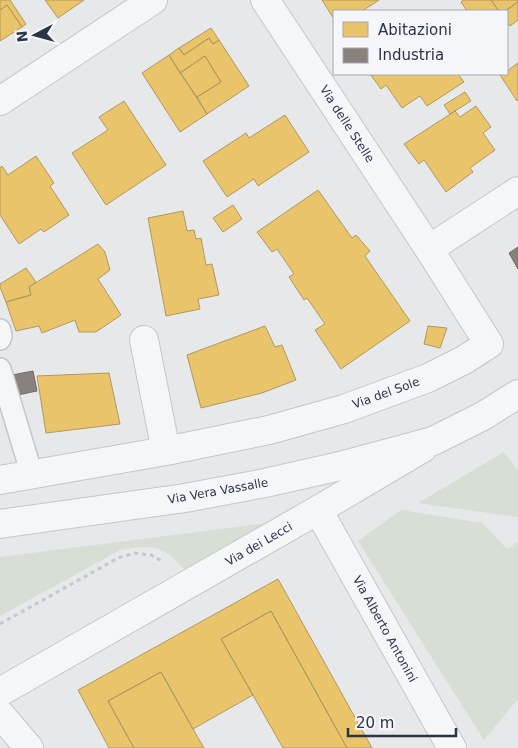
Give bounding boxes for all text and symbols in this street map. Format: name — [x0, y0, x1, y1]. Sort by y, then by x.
north arrow — [10, 10, 60, 60]
legend — [333, 10, 508, 75]
text: Abitazioni — [378, 21, 452, 39]
text: N — [14, 30, 31, 43]
text: Industria — [378, 46, 444, 64]
street label: Via delle Stelle — [317, 83, 377, 165]
street label: Via del Sole — [351, 374, 421, 412]
street label: Via Vera Vassalle — [167, 475, 269, 507]
street label: Via dei Lecci — [223, 519, 295, 569]
street label: Via Alberto Antonini — [350, 573, 420, 685]
scale bar — [348, 706, 456, 738]
text: 20 m — [356, 714, 394, 732]

